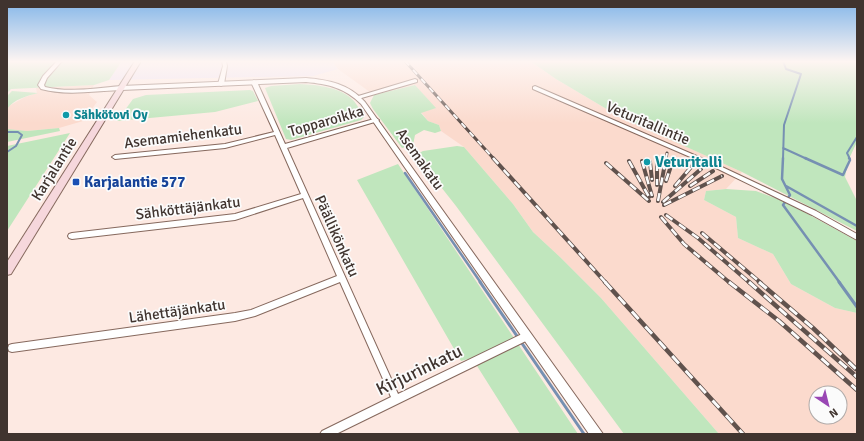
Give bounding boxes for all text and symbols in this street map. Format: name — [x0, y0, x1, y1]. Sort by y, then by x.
street label: Veturitallintie — [603, 97, 693, 149]
street label: Topparoikka — [286, 102, 366, 140]
place label: Sähkötovi Oy — [74, 107, 148, 123]
marker: Sähkötovi Oy — [61, 110, 71, 120]
street label: Asemamiehenkatu — [123, 120, 243, 152]
street label: Asemakatu — [392, 125, 448, 193]
street label: Karjalantie — [27, 134, 81, 204]
place label: Veturitalli — [655, 153, 722, 171]
marker: Veturitalli — [642, 157, 652, 167]
place label: Karjalantie 577 — [84, 173, 185, 191]
marker: Karjalantie 577 — [71, 177, 81, 187]
street label: Päällikönkatu — [311, 192, 363, 280]
street label: Sähköttäjänkatu — [135, 193, 241, 223]
street label: Lähettäjänkatu — [127, 295, 227, 327]
street label: Kirjurinkatu — [372, 340, 466, 400]
north arrow — [808, 385, 848, 425]
text: N — [827, 405, 840, 420]

